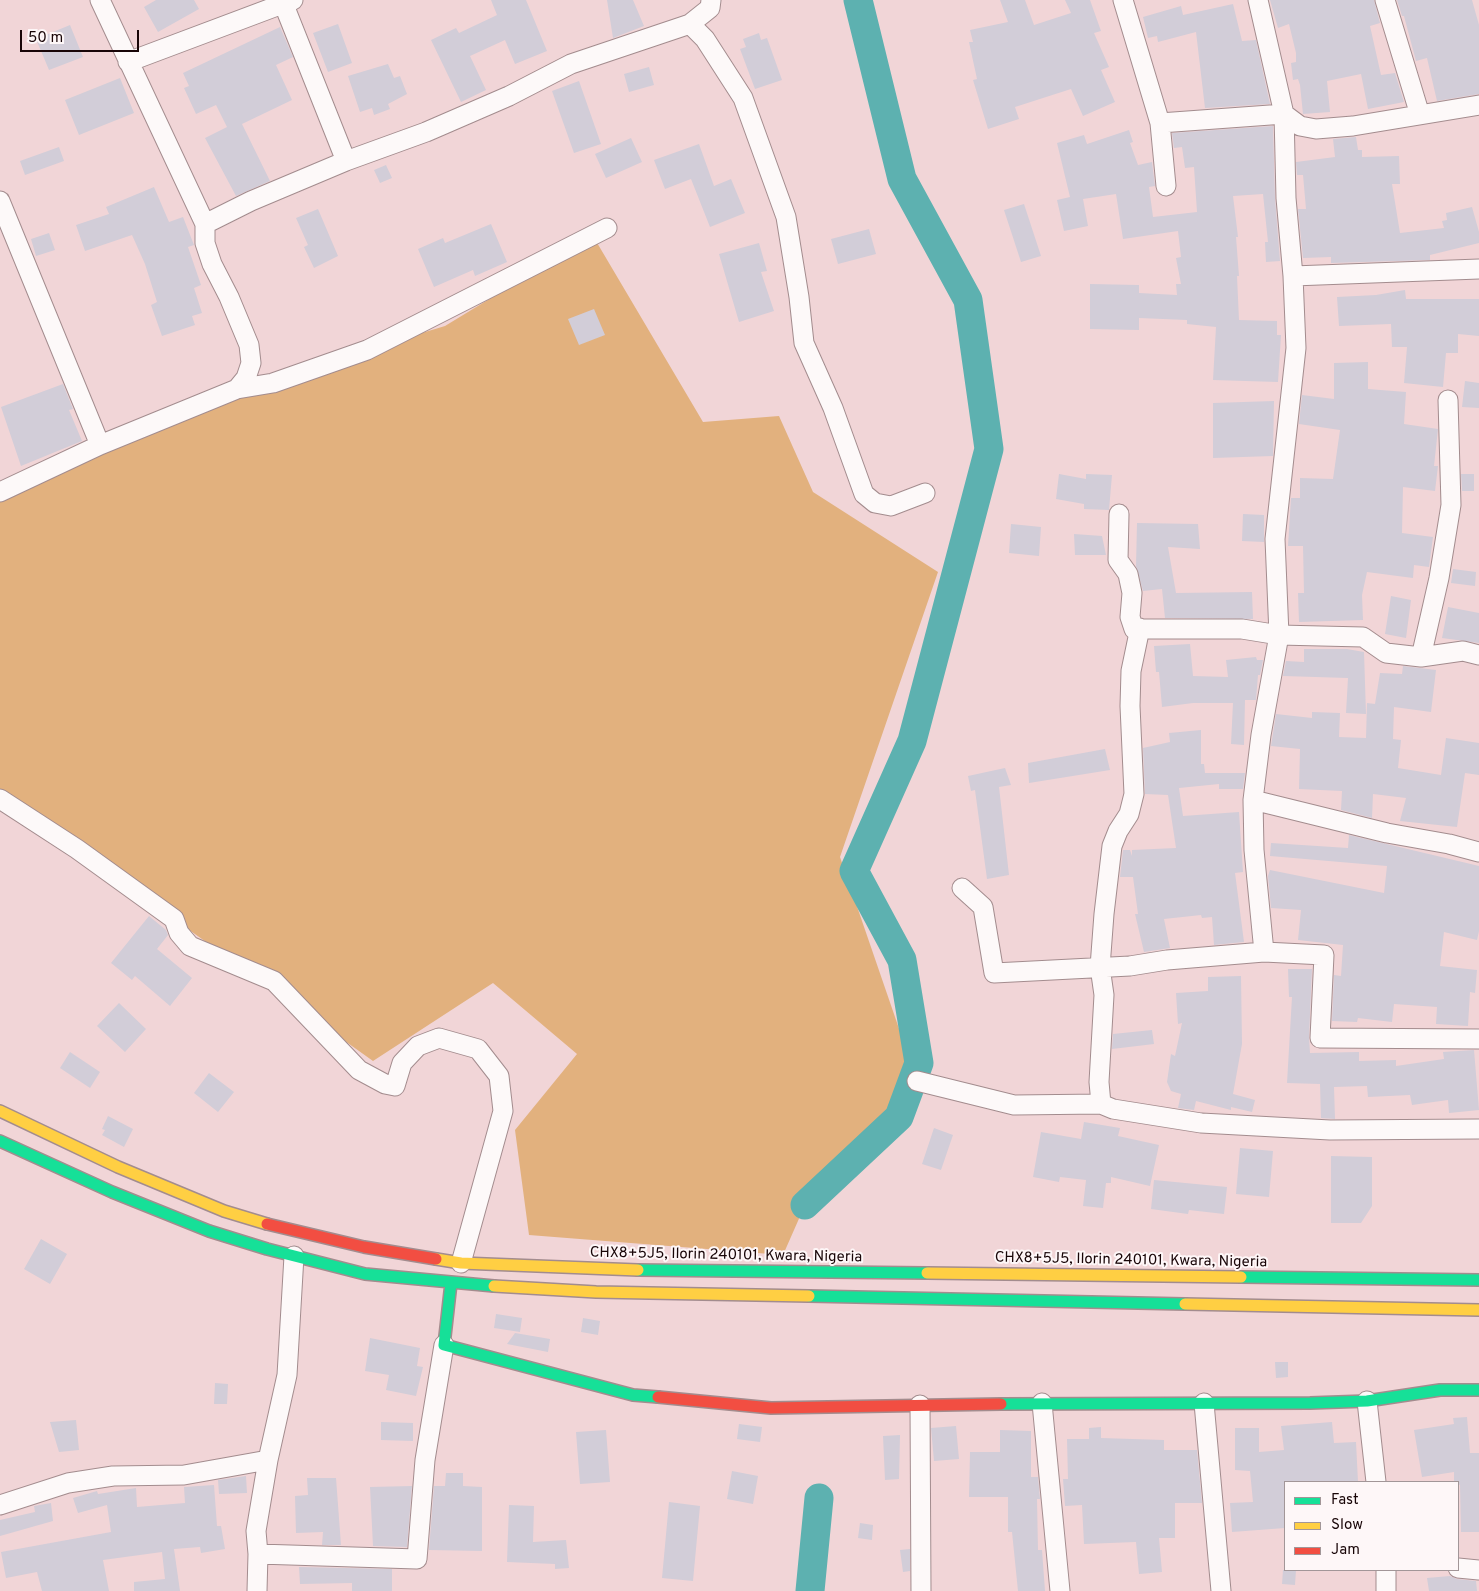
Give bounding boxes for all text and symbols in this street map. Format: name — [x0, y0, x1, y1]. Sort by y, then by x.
scale bar — [22, 20, 141, 52]
text: 50 m — [28, 29, 63, 48]
street label: CHX8+5J5, Ilorin 240101, Kwara, Nigeria — [590, 1245, 862, 1267]
street label: CHX8+5J5, Ilorin 240101, Kwara, Nigeria — [995, 1250, 1267, 1272]
legend — [1284, 1481, 1459, 1571]
text: Fast — [1331, 1491, 1359, 1510]
text: Slow — [1331, 1516, 1363, 1535]
text: Jam — [1331, 1541, 1360, 1560]

